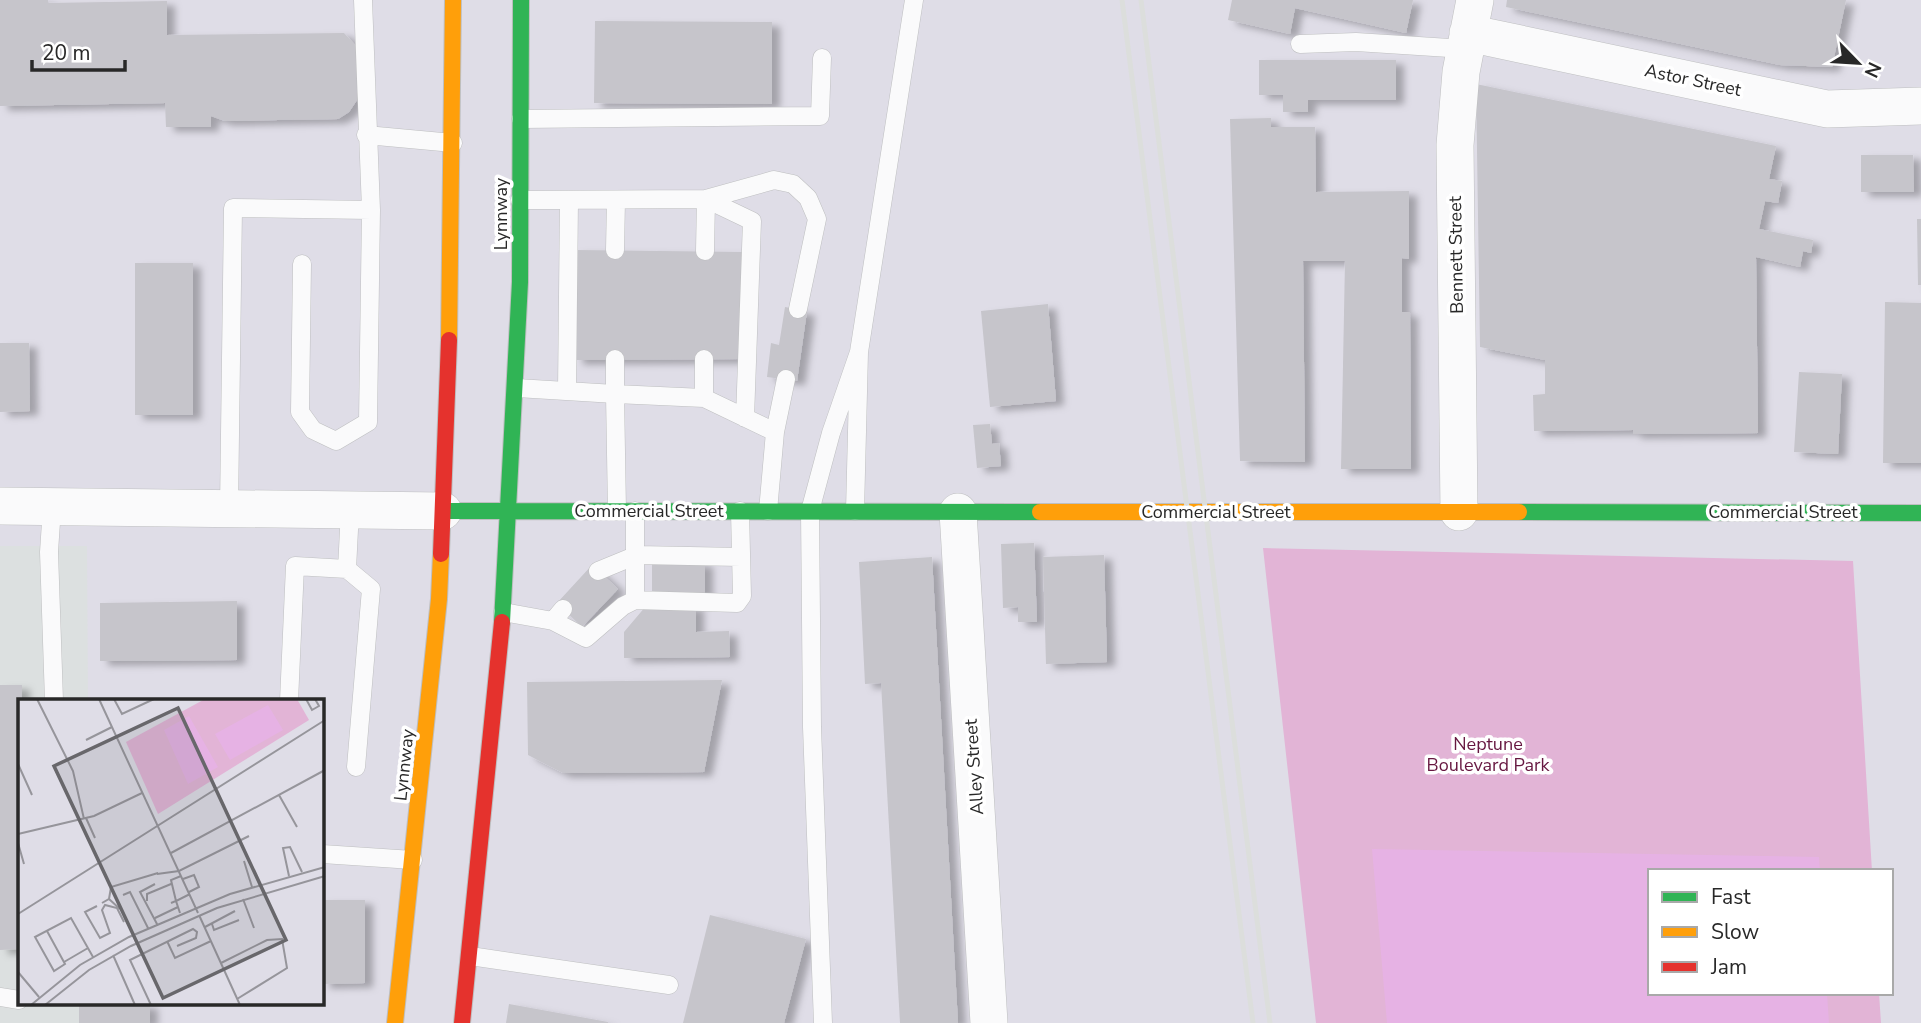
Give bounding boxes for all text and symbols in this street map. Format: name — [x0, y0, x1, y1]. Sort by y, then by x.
scale bar — [32, 28, 124, 72]
north arrow — [1823, 28, 1893, 98]
text: 20 m — [42, 39, 91, 67]
street label: Astor Street — [1643, 58, 1744, 102]
text: N — [1858, 58, 1887, 82]
street label: Lynnway — [489, 177, 513, 250]
street label: Bennett Street — [1443, 195, 1469, 314]
street label: Commercial Street — [574, 499, 724, 523]
street label: Commercial Street — [1141, 500, 1291, 524]
street label: Commercial Street — [1708, 500, 1858, 524]
inset map — [18, 699, 324, 1006]
street label: Alley Street — [959, 718, 989, 816]
street label: Lynnway — [388, 727, 420, 802]
park label: Neptune Boulevard Park — [1427, 732, 1550, 777]
legend — [1648, 869, 1893, 995]
text: Fast — [1711, 883, 1751, 911]
text: Slow — [1711, 918, 1760, 946]
text: Jam — [1710, 953, 1747, 981]

